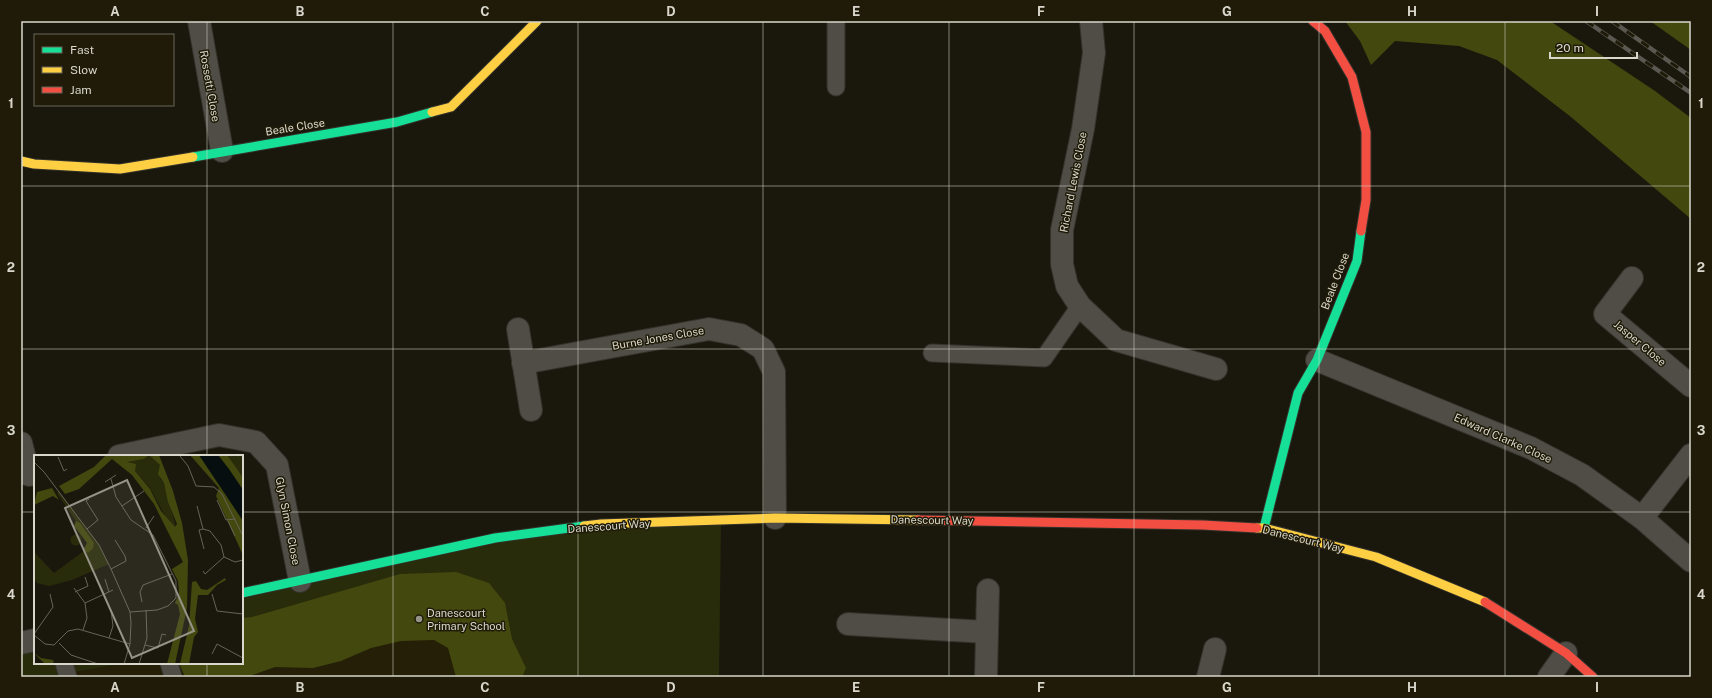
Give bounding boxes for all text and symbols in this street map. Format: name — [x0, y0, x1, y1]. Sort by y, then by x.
text: A — [110, 4, 120, 19]
text: B — [296, 4, 305, 19]
text: C — [480, 4, 490, 19]
text: D — [666, 4, 676, 19]
text: E — [852, 4, 860, 19]
text: F — [1037, 4, 1045, 19]
text: G — [1222, 4, 1232, 19]
text: H — [1407, 4, 1417, 19]
text: I — [1595, 4, 1599, 19]
legend — [34, 34, 174, 106]
scale bar — [1550, 34, 1637, 60]
text: 20 m — [1556, 41, 1584, 55]
text: Fast — [70, 43, 95, 57]
street label: Rossetti Close — [198, 49, 222, 123]
text: Slow — [70, 63, 98, 77]
text: Jam — [70, 83, 92, 97]
text: 1 — [8, 96, 14, 111]
text: 1 — [1698, 96, 1704, 111]
street label: Beale Close — [264, 116, 326, 138]
street label: Richard Lewis Close — [1057, 131, 1089, 233]
street label: Beale Close — [1319, 251, 1351, 311]
text: 2 — [7, 260, 15, 275]
text: 2 — [1697, 260, 1705, 275]
street label: Jasper Close — [1612, 318, 1668, 368]
street label: Burne Jones Close — [611, 324, 705, 352]
street label: Edward Clarke Close — [1452, 411, 1554, 465]
text: 3 — [7, 423, 16, 438]
text: 3 — [1697, 423, 1706, 438]
inset map — [34, 455, 243, 664]
street label: Glyn Simon Close — [274, 476, 302, 566]
street label: Danescourt Way — [890, 513, 974, 527]
street label: Danescourt Way — [567, 517, 651, 535]
street label: Danescourt Way — [1261, 523, 1345, 555]
text: 4 — [7, 587, 16, 602]
text: 4 — [1697, 587, 1706, 602]
place label: Danescourt Primary School — [427, 607, 505, 632]
marker: Danescourt Primary School — [414, 614, 424, 624]
text: A — [110, 680, 120, 695]
text: B — [296, 680, 305, 695]
text: C — [480, 680, 490, 695]
text: D — [666, 680, 676, 695]
text: E — [852, 680, 860, 695]
text: F — [1037, 680, 1045, 695]
text: G — [1222, 680, 1232, 695]
text: H — [1407, 680, 1417, 695]
text: I — [1595, 680, 1599, 695]

